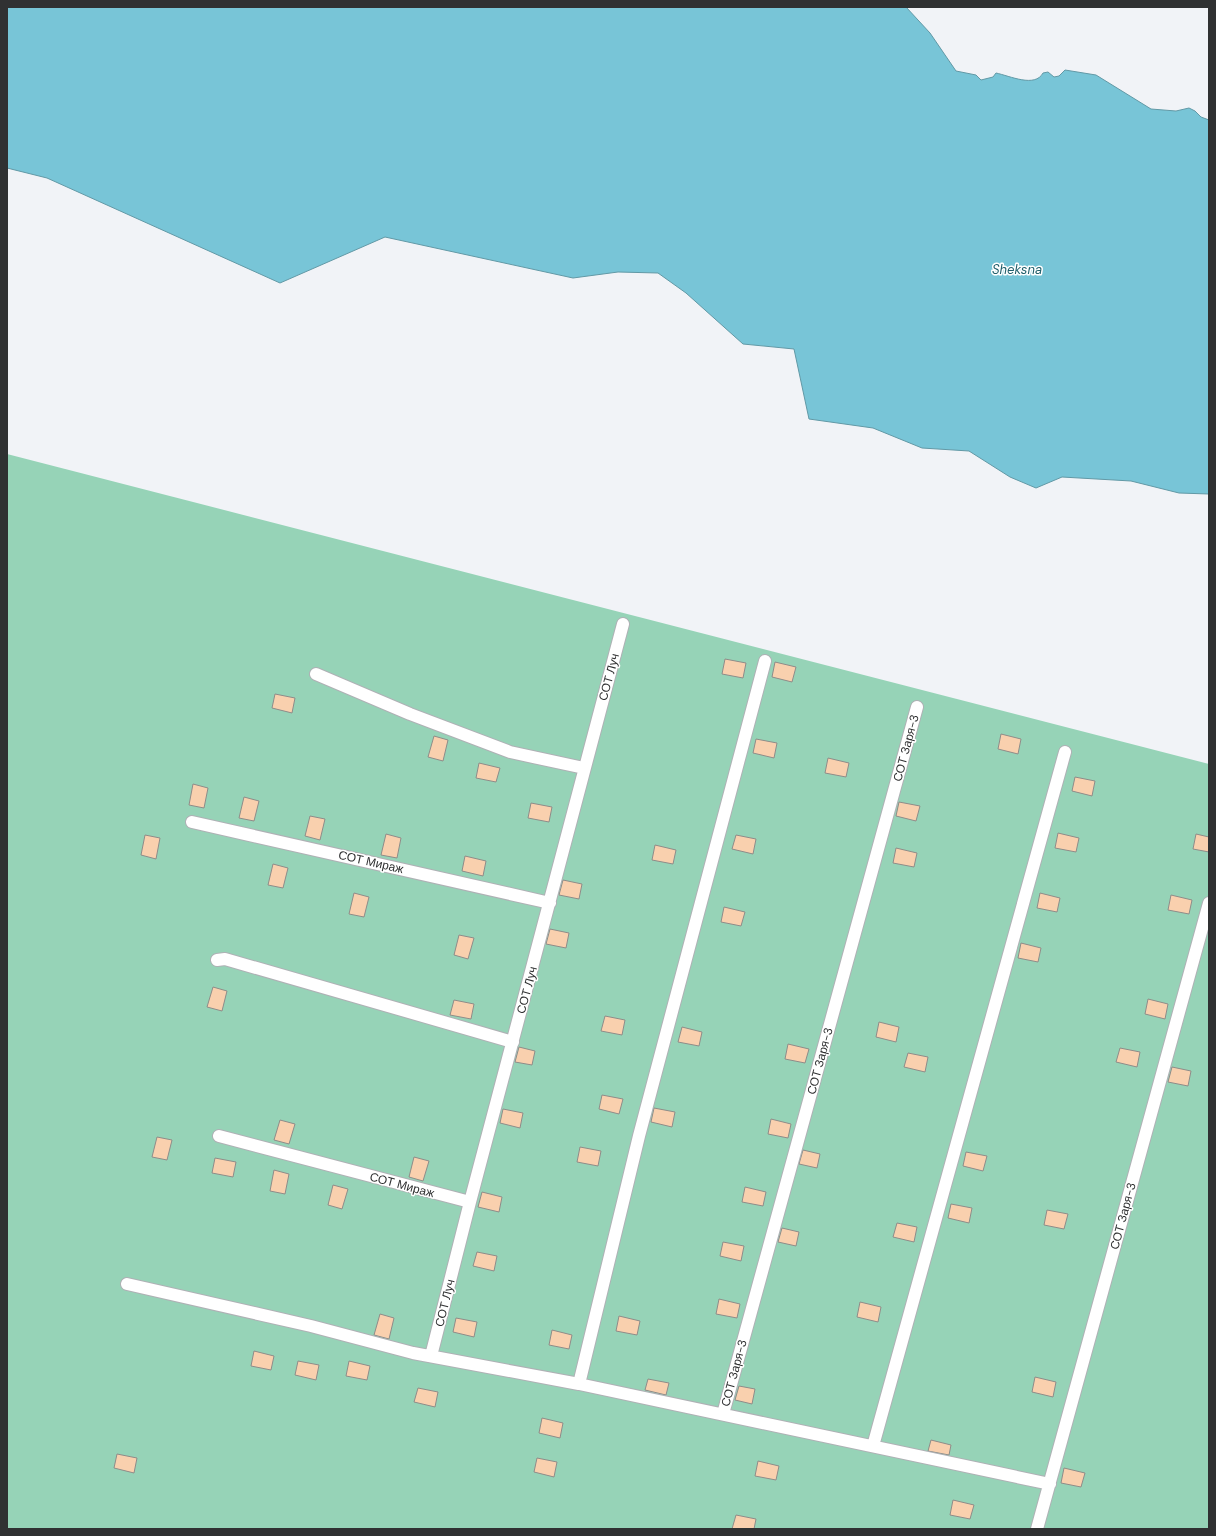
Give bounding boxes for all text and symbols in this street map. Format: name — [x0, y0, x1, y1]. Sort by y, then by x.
water label: Sheksna — [992, 261, 1042, 278]
street label: СОТ Луч — [595, 651, 623, 703]
street label: СОТ Заря-3 — [889, 713, 923, 783]
street label: СОТ Мираж — [337, 847, 405, 877]
street label: СОТ Луч — [513, 964, 541, 1016]
street label: СОТ Заря-3 — [803, 1026, 837, 1096]
street label: СОТ Мираж — [368, 1169, 436, 1201]
street label: СОТ Заря-3 — [1106, 1181, 1140, 1251]
street label: СОТ Луч — [431, 1278, 459, 1328]
street label: СОТ Заря-3 — [717, 1338, 751, 1408]

